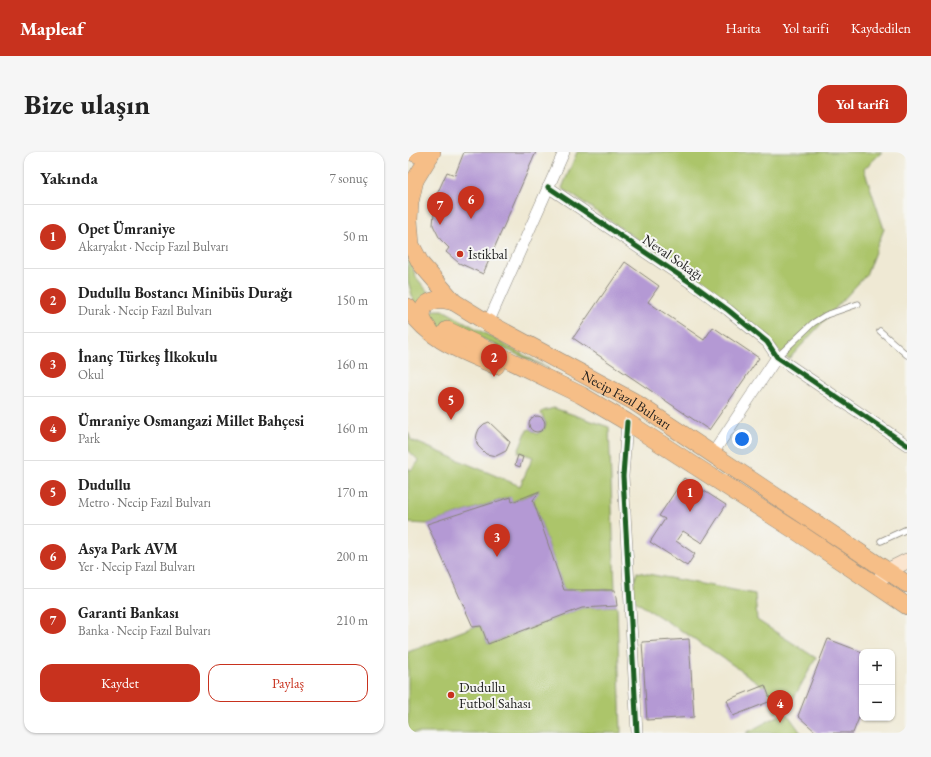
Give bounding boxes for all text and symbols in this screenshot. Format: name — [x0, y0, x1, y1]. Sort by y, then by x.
text: Mapleaf — [20, 16, 84, 41]
text: Harita — [726, 19, 761, 37]
text: Yol tarifi — [783, 19, 829, 37]
text: Kaydedilen — [851, 19, 911, 37]
button: Yol tarifi — [818, 85, 907, 123]
text: Bize ulaşın — [24, 86, 150, 122]
text: Yakında — [40, 167, 98, 189]
text: 7 sonuç — [330, 170, 368, 187]
pin: 6 — [458, 186, 484, 219]
pin: 7 — [427, 192, 453, 225]
text: Opet Ümraniye — [78, 219, 175, 238]
text: 1 — [50, 228, 56, 245]
text: 50 m — [343, 228, 368, 245]
street label: Neval Sokağı — [639, 230, 707, 284]
text: Akaryakıt · Necip Fazıl Bulvarı — [78, 238, 228, 255]
place label: İstikbal — [468, 245, 508, 263]
marker: İstikbal — [455, 249, 465, 259]
text: Dudullu Bostancı Minibüs Durağı — [78, 283, 292, 302]
text: 2 — [50, 292, 56, 309]
text: 150 m — [337, 292, 368, 309]
text: Durak · Necip Fazıl Bulvarı — [78, 302, 212, 319]
pin: 2 — [481, 344, 507, 377]
text: İnanç Türkeş İlkokulu — [78, 347, 218, 366]
text: 3 — [50, 356, 56, 373]
text: 160 m — [337, 356, 368, 373]
text: Okul — [78, 366, 104, 383]
street label: Necip Fazıl Bulvarı — [579, 366, 676, 434]
pin: 5 — [438, 387, 464, 420]
text: Ümraniye Osmangazi Millet Bahçesi — [78, 411, 304, 430]
text: 4 — [50, 420, 56, 437]
text: 160 m — [337, 420, 368, 437]
your location — [732, 429, 752, 449]
text: Park — [78, 430, 100, 447]
text: Dudullu — [78, 475, 131, 494]
pin: 1 — [677, 479, 703, 512]
text: 5 — [50, 484, 56, 501]
text: 170 m — [337, 484, 368, 501]
text: Metro · Necip Fazıl Bulvarı — [78, 494, 211, 511]
pin: 3 — [484, 524, 510, 557]
text: Asya Park AVM — [78, 539, 178, 558]
text: 6 — [50, 548, 56, 565]
text: 200 m — [337, 548, 368, 565]
text: Yer · Necip Fazıl Bulvarı — [78, 558, 195, 575]
text: Garanti Bankası — [78, 603, 179, 622]
text: 7 — [50, 612, 56, 629]
text: 210 m — [337, 612, 368, 629]
text: Banka · Necip Fazıl Bulvarı — [78, 622, 211, 639]
map controls — [859, 649, 895, 721]
button: + — [859, 649, 895, 685]
button: Kaydet — [40, 664, 200, 702]
button: Paylaş — [208, 664, 368, 702]
place label: Dudullu Futbol Sahası — [459, 678, 531, 712]
button: − — [859, 685, 895, 721]
marker: Dudullu Futbol Sahası — [446, 690, 456, 700]
pin: 4 — [767, 690, 793, 723]

